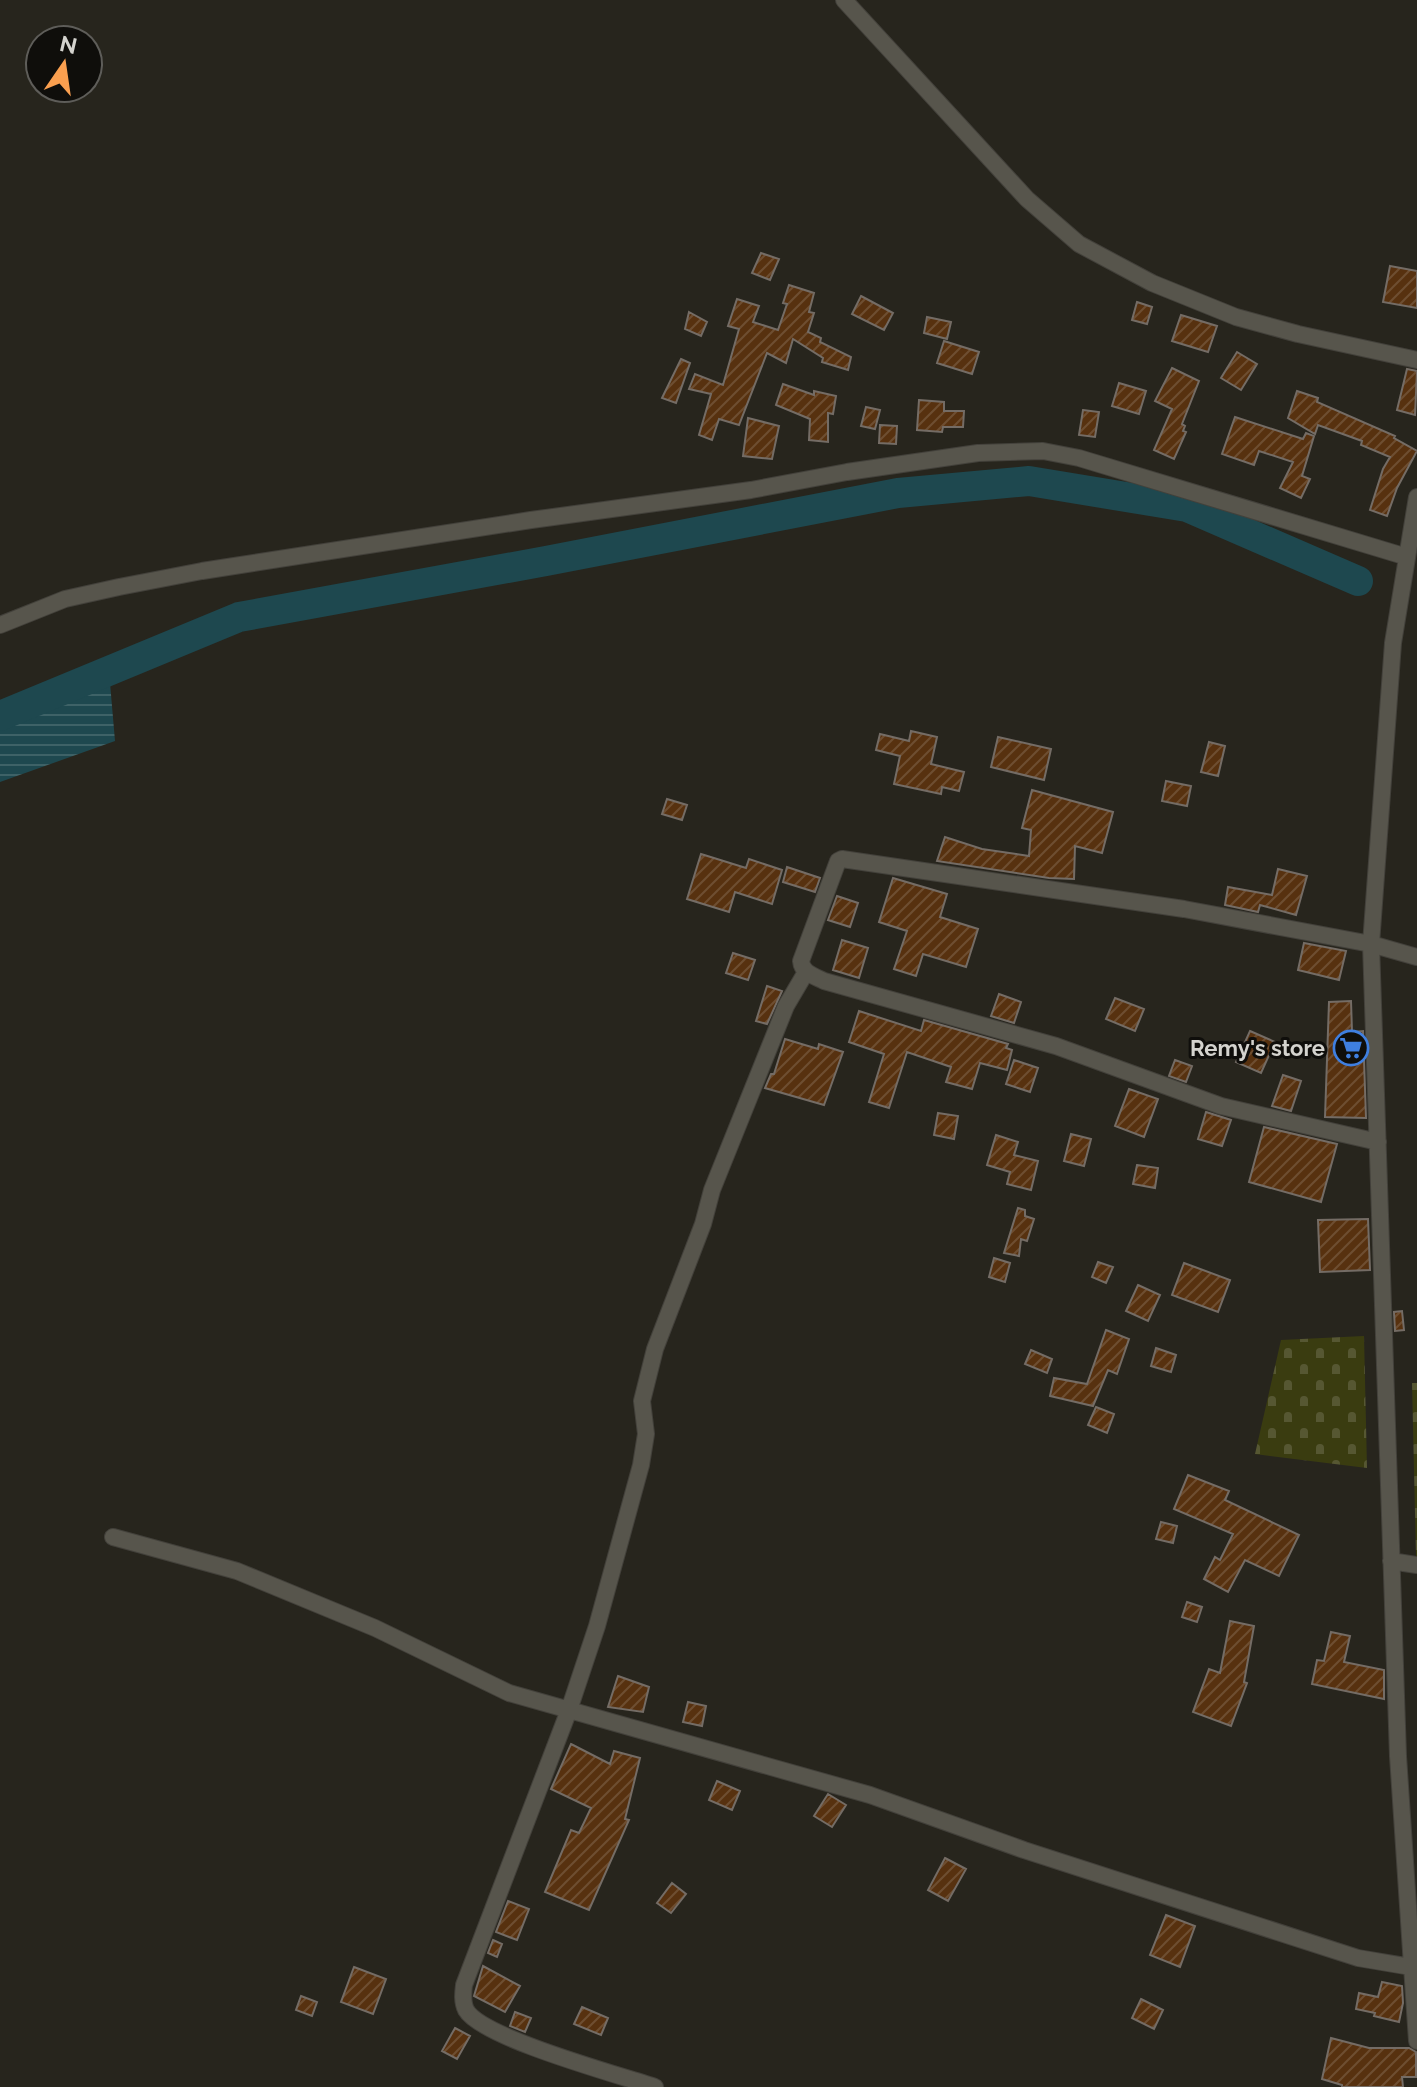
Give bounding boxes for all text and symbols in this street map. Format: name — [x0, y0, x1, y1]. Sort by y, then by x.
north arrow — [24, 24, 104, 104]
text: N — [57, 30, 80, 59]
supermarket icon: Remy's store — [1332, 1029, 1370, 1067]
place label: Remy's store — [1190, 1035, 1325, 1061]

